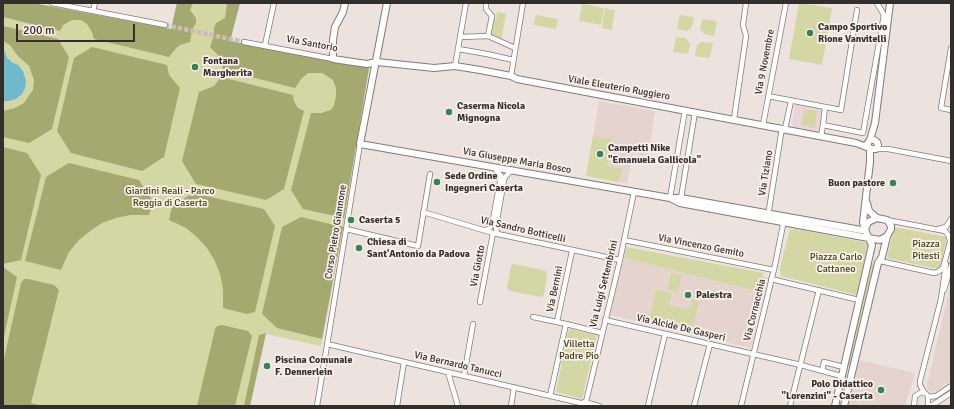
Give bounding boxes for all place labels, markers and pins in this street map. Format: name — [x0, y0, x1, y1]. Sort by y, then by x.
place label: Campo Sportivo Rione Vanvitelli — [818, 21, 887, 44]
marker: Campo Sportivo Rione Vanvitelli — [805, 28, 815, 38]
place label: Fontana Margherita — [203, 55, 252, 78]
marker: Fontana Margherita — [190, 62, 200, 72]
place label: Caserma Nicola Mignogna — [457, 100, 525, 124]
marker: Caserma Nicola Mignogna — [444, 107, 454, 117]
place label: Campetti Nike "Emanuela Gallicola" — [608, 142, 701, 166]
marker: Campetti Nike "Emanuela Gallicola" — [595, 149, 605, 159]
place label: Sede Ordine Ingegneri Caserta — [445, 170, 523, 194]
marker: Sede Ordine Ingegneri Caserta — [432, 177, 442, 187]
place label: Buon pastore — [828, 177, 885, 189]
marker: Buon pastore — [888, 178, 898, 188]
place label: Caserta 5 — [359, 214, 400, 226]
marker: Caserta 5 — [346, 215, 356, 225]
place label: Chiesa di Sant'Antonio da Padova — [367, 236, 470, 260]
marker: Chiesa di Sant'Antonio da Padova — [354, 243, 364, 253]
place label: Palestra — [696, 289, 732, 301]
marker: Palestra — [683, 290, 693, 300]
place label: Piscina Comunale F. Dennerlein — [275, 354, 352, 378]
marker: Piscina Comunale F. Dennerlein — [262, 361, 272, 371]
place label: Polo Didattico "Lorenzini" - Caserta — [782, 378, 873, 402]
marker: Polo Didattico "Lorenzini" - Caserta — [876, 385, 886, 395]

